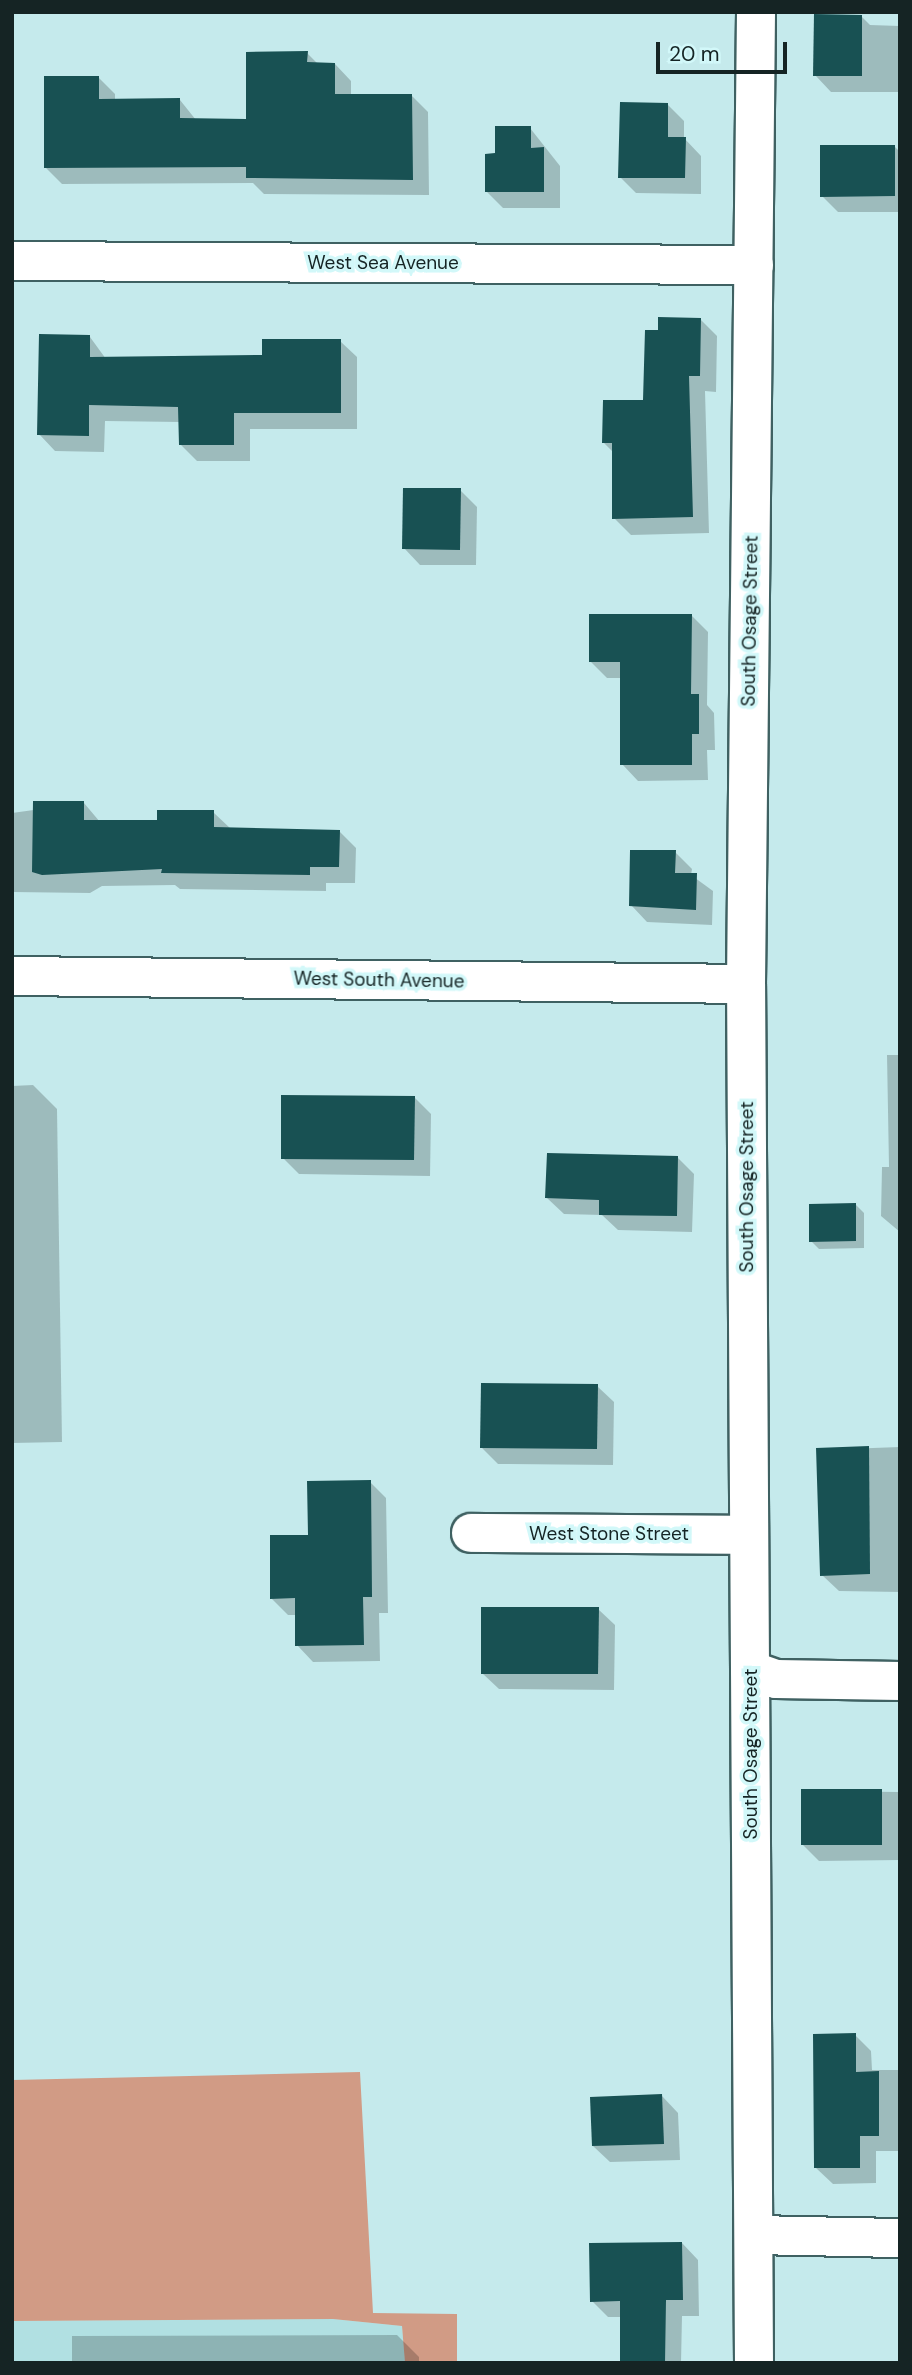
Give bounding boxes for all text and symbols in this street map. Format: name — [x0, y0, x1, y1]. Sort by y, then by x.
scale bar — [660, 28, 791, 72]
text: 20 m — [669, 40, 720, 68]
street label: West Sea Avenue — [307, 252, 459, 274]
street label: South Osage Street — [737, 535, 763, 707]
street label: West South Avenue — [293, 967, 465, 993]
street label: South Osage Street — [736, 1101, 758, 1273]
street label: West Stone Street — [529, 1523, 689, 1545]
street label: South Osage Street — [740, 1668, 762, 1840]

